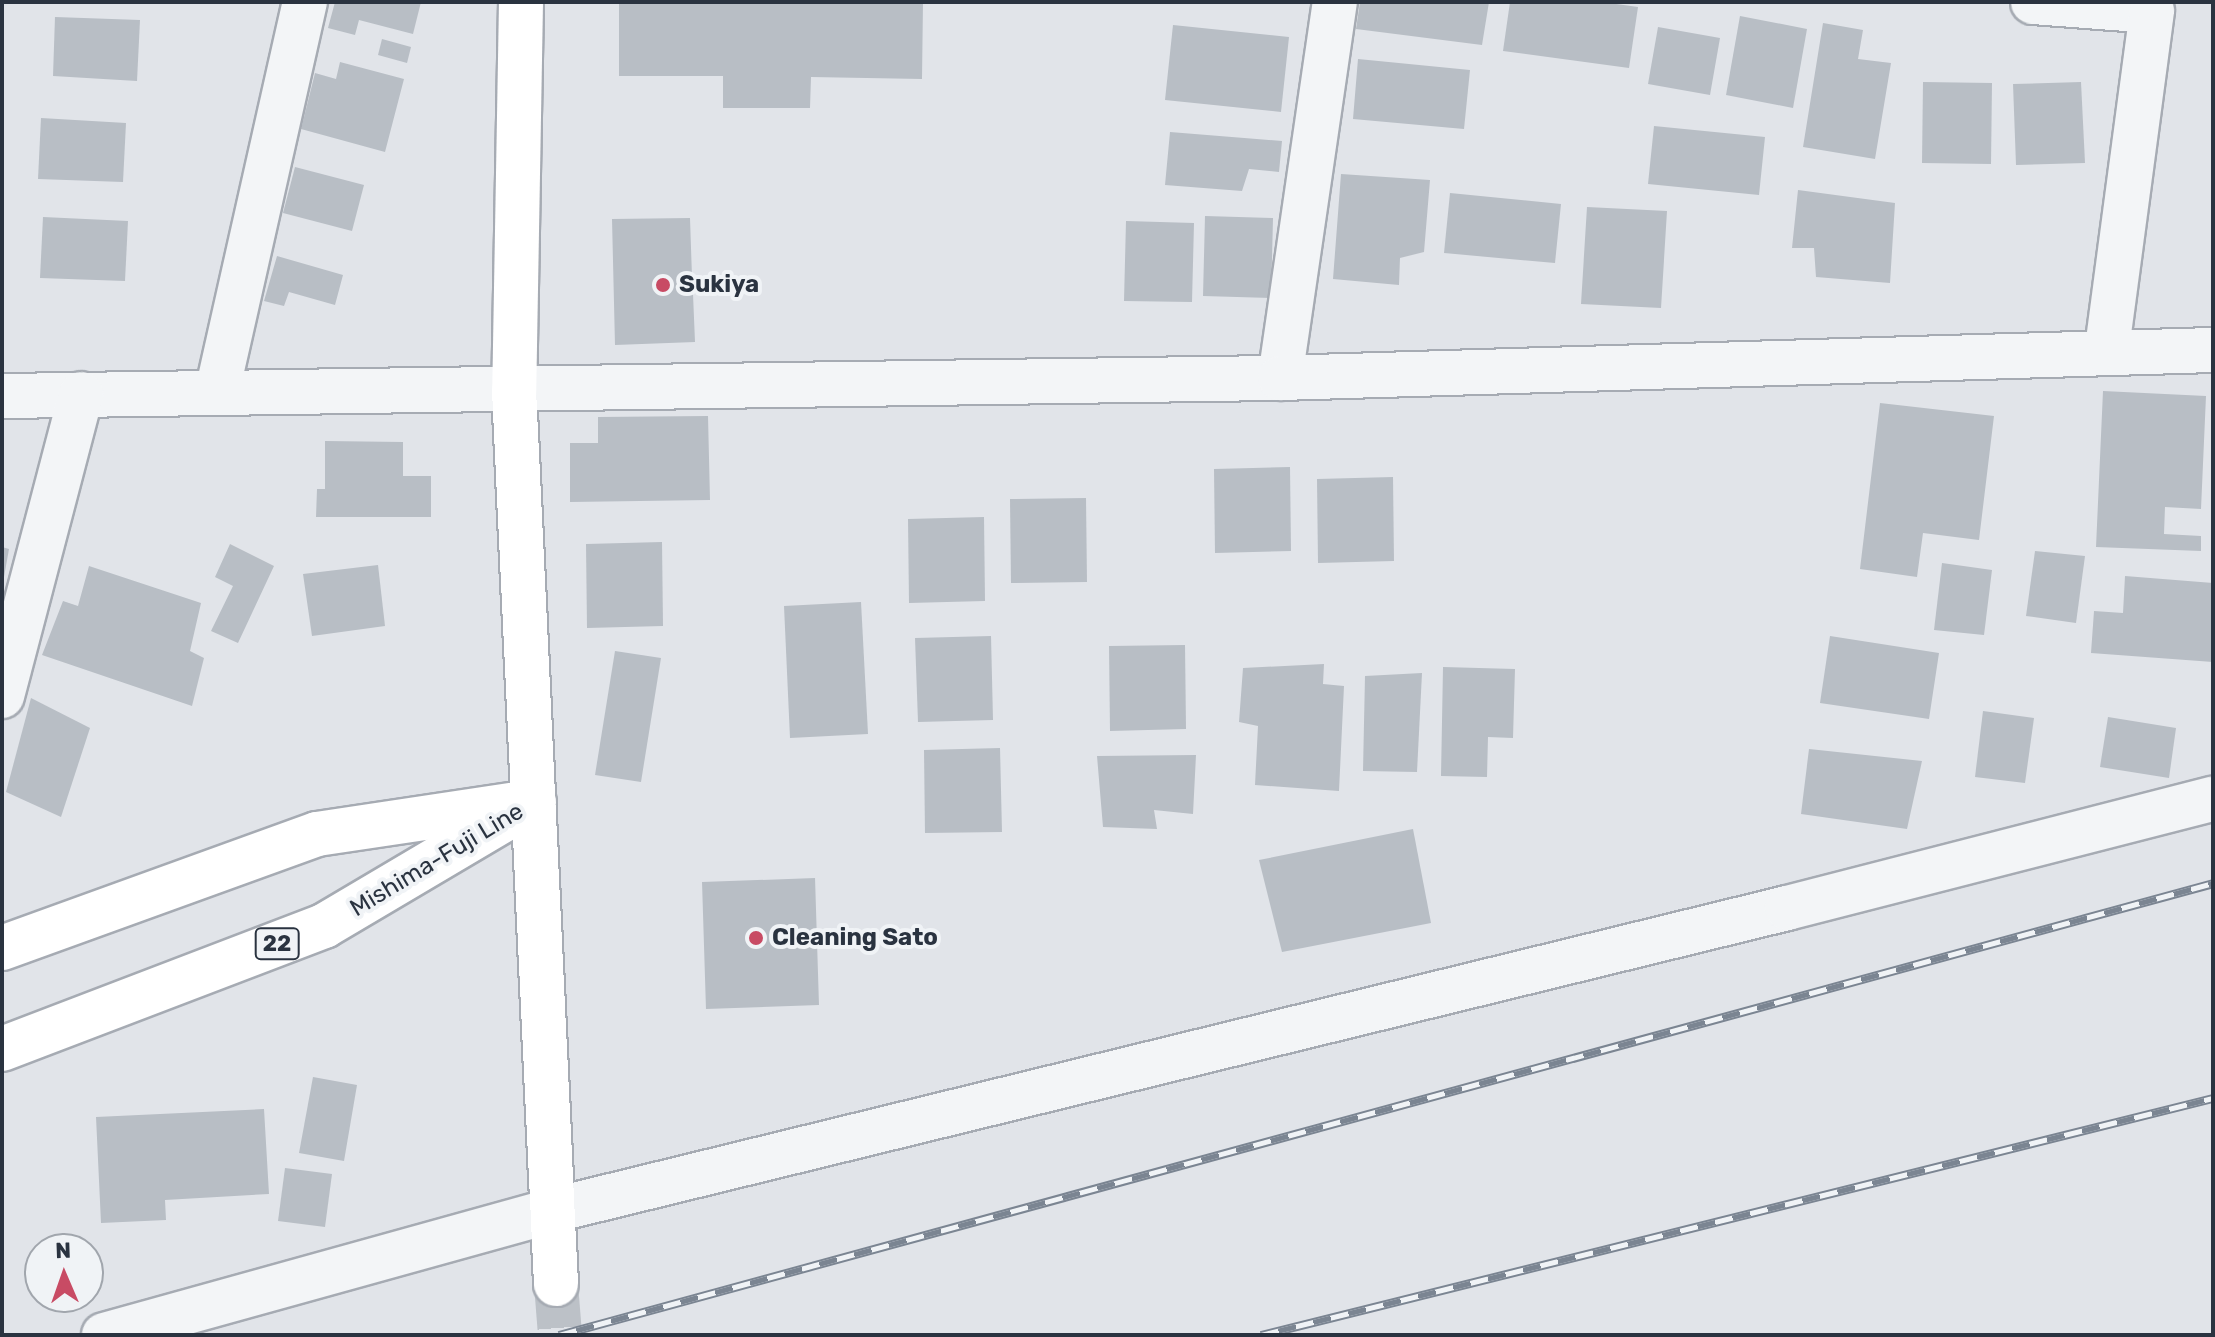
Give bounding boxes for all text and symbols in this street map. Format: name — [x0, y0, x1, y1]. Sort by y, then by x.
place label: Sukiya — [679, 271, 759, 299]
marker: Sukiya — [654, 276, 672, 294]
street label: Mishima-Fuji Line — [345, 797, 529, 923]
place label: Cleaning Sato — [772, 924, 938, 952]
road number: 22 — [253, 926, 301, 962]
marker: Cleaning Sato — [747, 929, 765, 947]
north arrow — [24, 1233, 104, 1313]
text: N — [55, 1237, 72, 1264]

